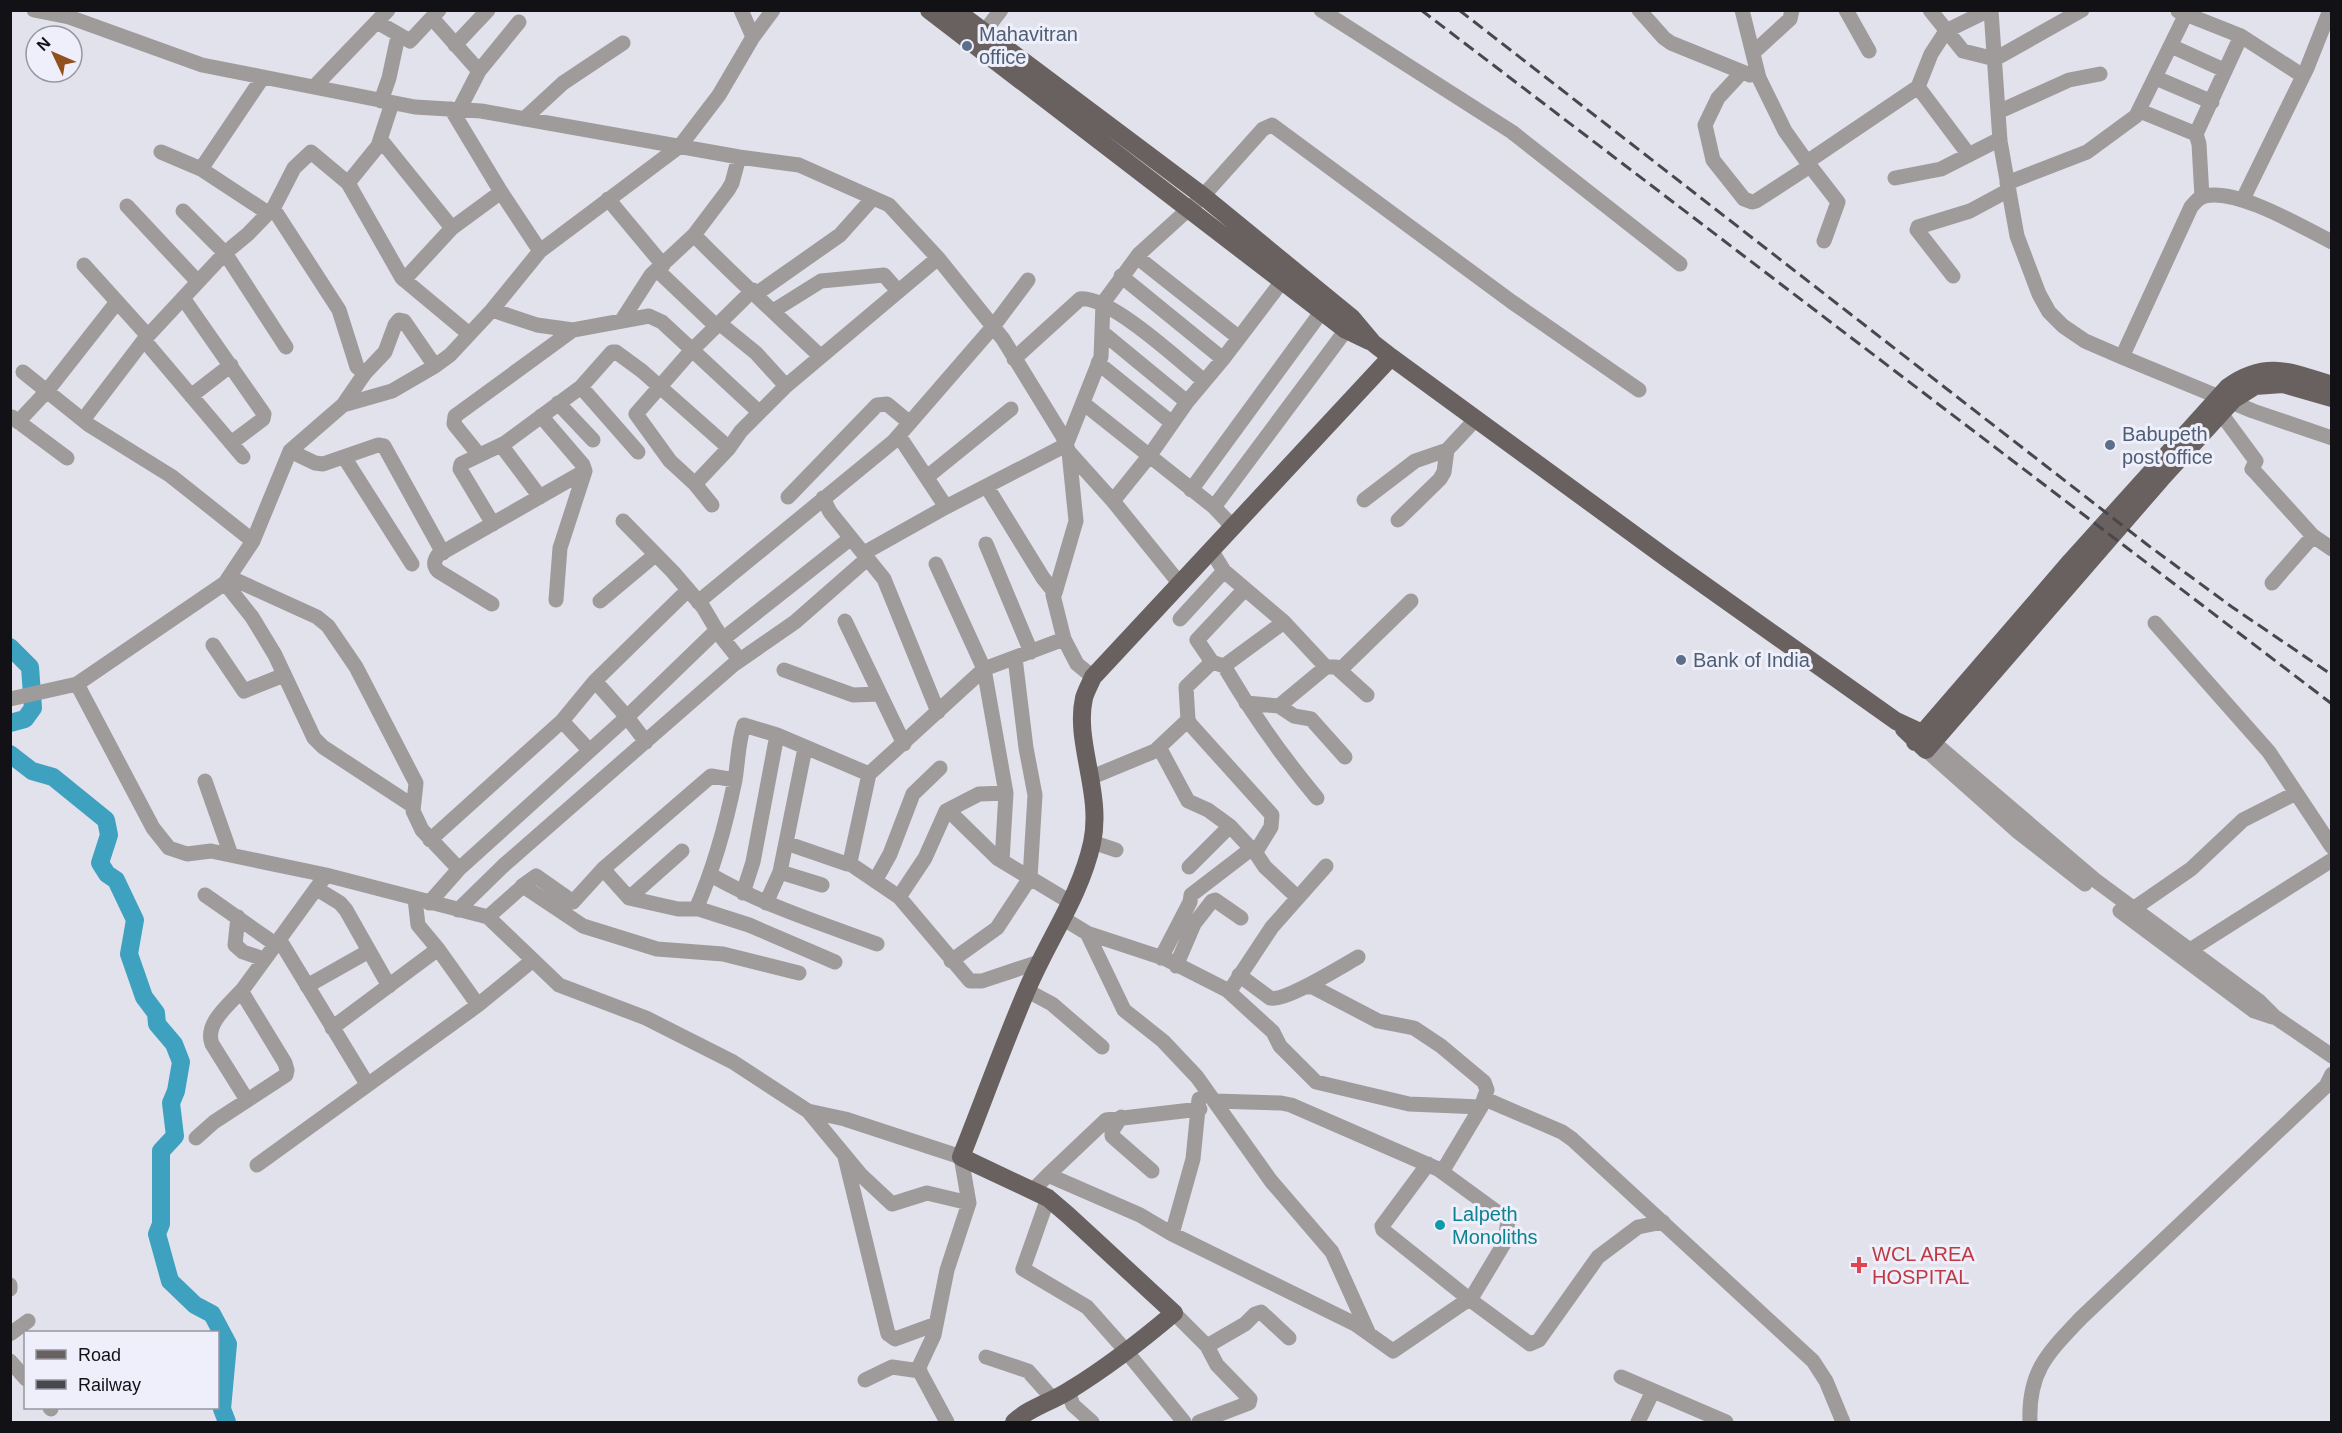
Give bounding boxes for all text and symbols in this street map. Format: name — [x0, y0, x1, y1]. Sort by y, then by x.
place label: Mahavitran office — [979, 23, 1078, 68]
north arrow — [24, 24, 84, 84]
text: N — [33, 34, 54, 54]
marker: Mahavitran office — [960, 39, 974, 53]
place label: Babupeth post office — [2122, 423, 2213, 468]
marker: Babupeth post office — [2103, 438, 2117, 452]
place label: Bank of India — [1693, 649, 1811, 671]
marker: Bank of India — [1674, 653, 1688, 667]
place label: Lalpeth Monoliths — [1452, 1203, 1538, 1248]
marker: Lalpeth Monoliths — [1433, 1218, 1447, 1232]
place label: WCL AREA HOSPITAL — [1872, 1243, 1975, 1288]
marker: WCL AREA HOSPITAL — [1850, 1256, 1868, 1274]
legend — [24, 1331, 219, 1409]
text: Road — [78, 1345, 121, 1365]
text: Railway — [78, 1375, 141, 1395]

